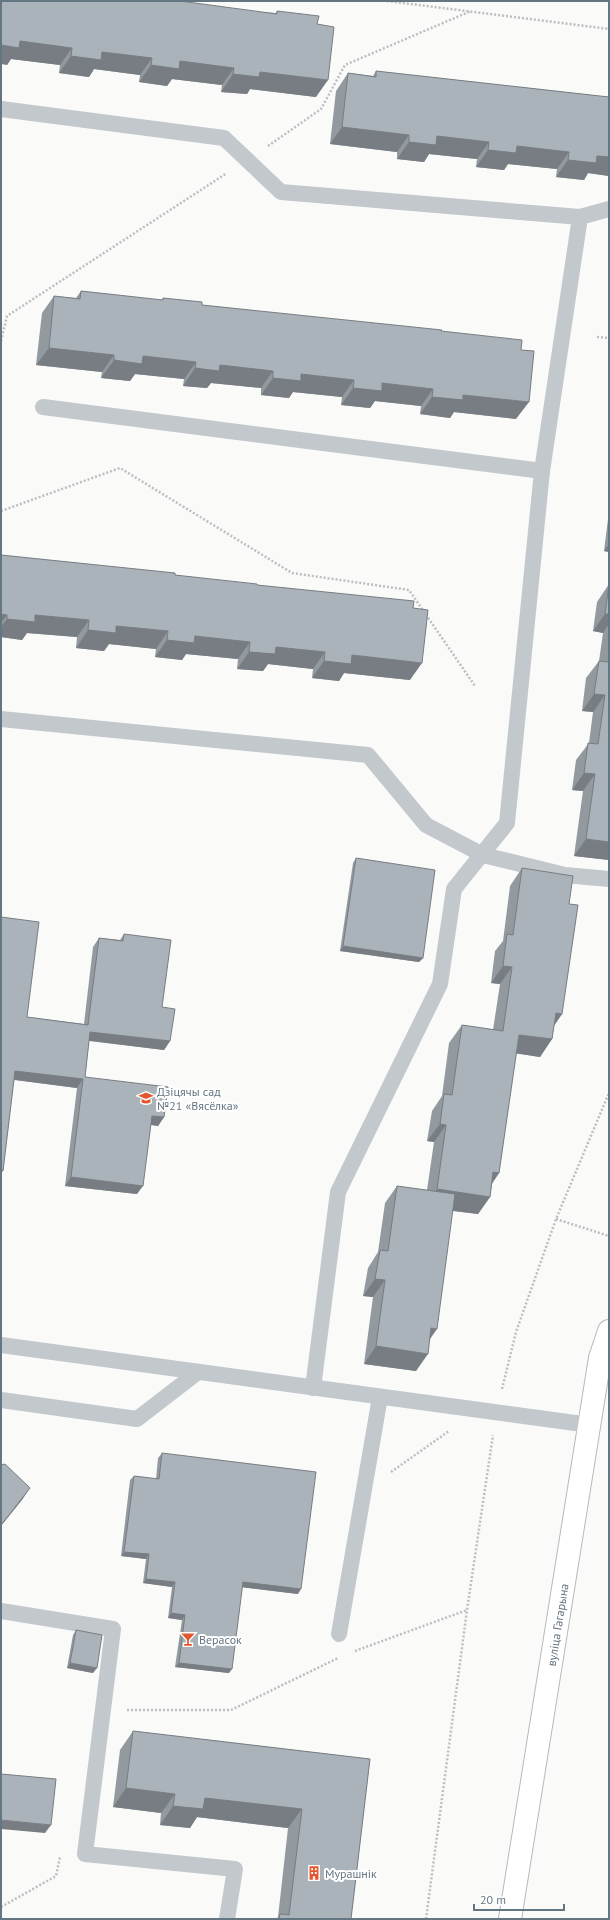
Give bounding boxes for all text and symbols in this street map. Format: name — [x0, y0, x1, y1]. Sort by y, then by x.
place label: Дзіцячы сад №21 «Вясёлка» — [157, 1084, 239, 1113]
school or university icon: Дзіцячы сад №21 «Вясёлка» — [138, 1090, 154, 1106]
street label: вуліца Гагарына — [543, 1582, 571, 1667]
bar icon: Верасок — [180, 1631, 196, 1647]
place label: Верасок — [199, 1632, 242, 1647]
building icon: Мурашнік — [306, 1865, 322, 1881]
place label: Мурашнік — [325, 1866, 377, 1881]
scale bar — [474, 1886, 564, 1912]
text: 20 m — [480, 1892, 506, 1907]

